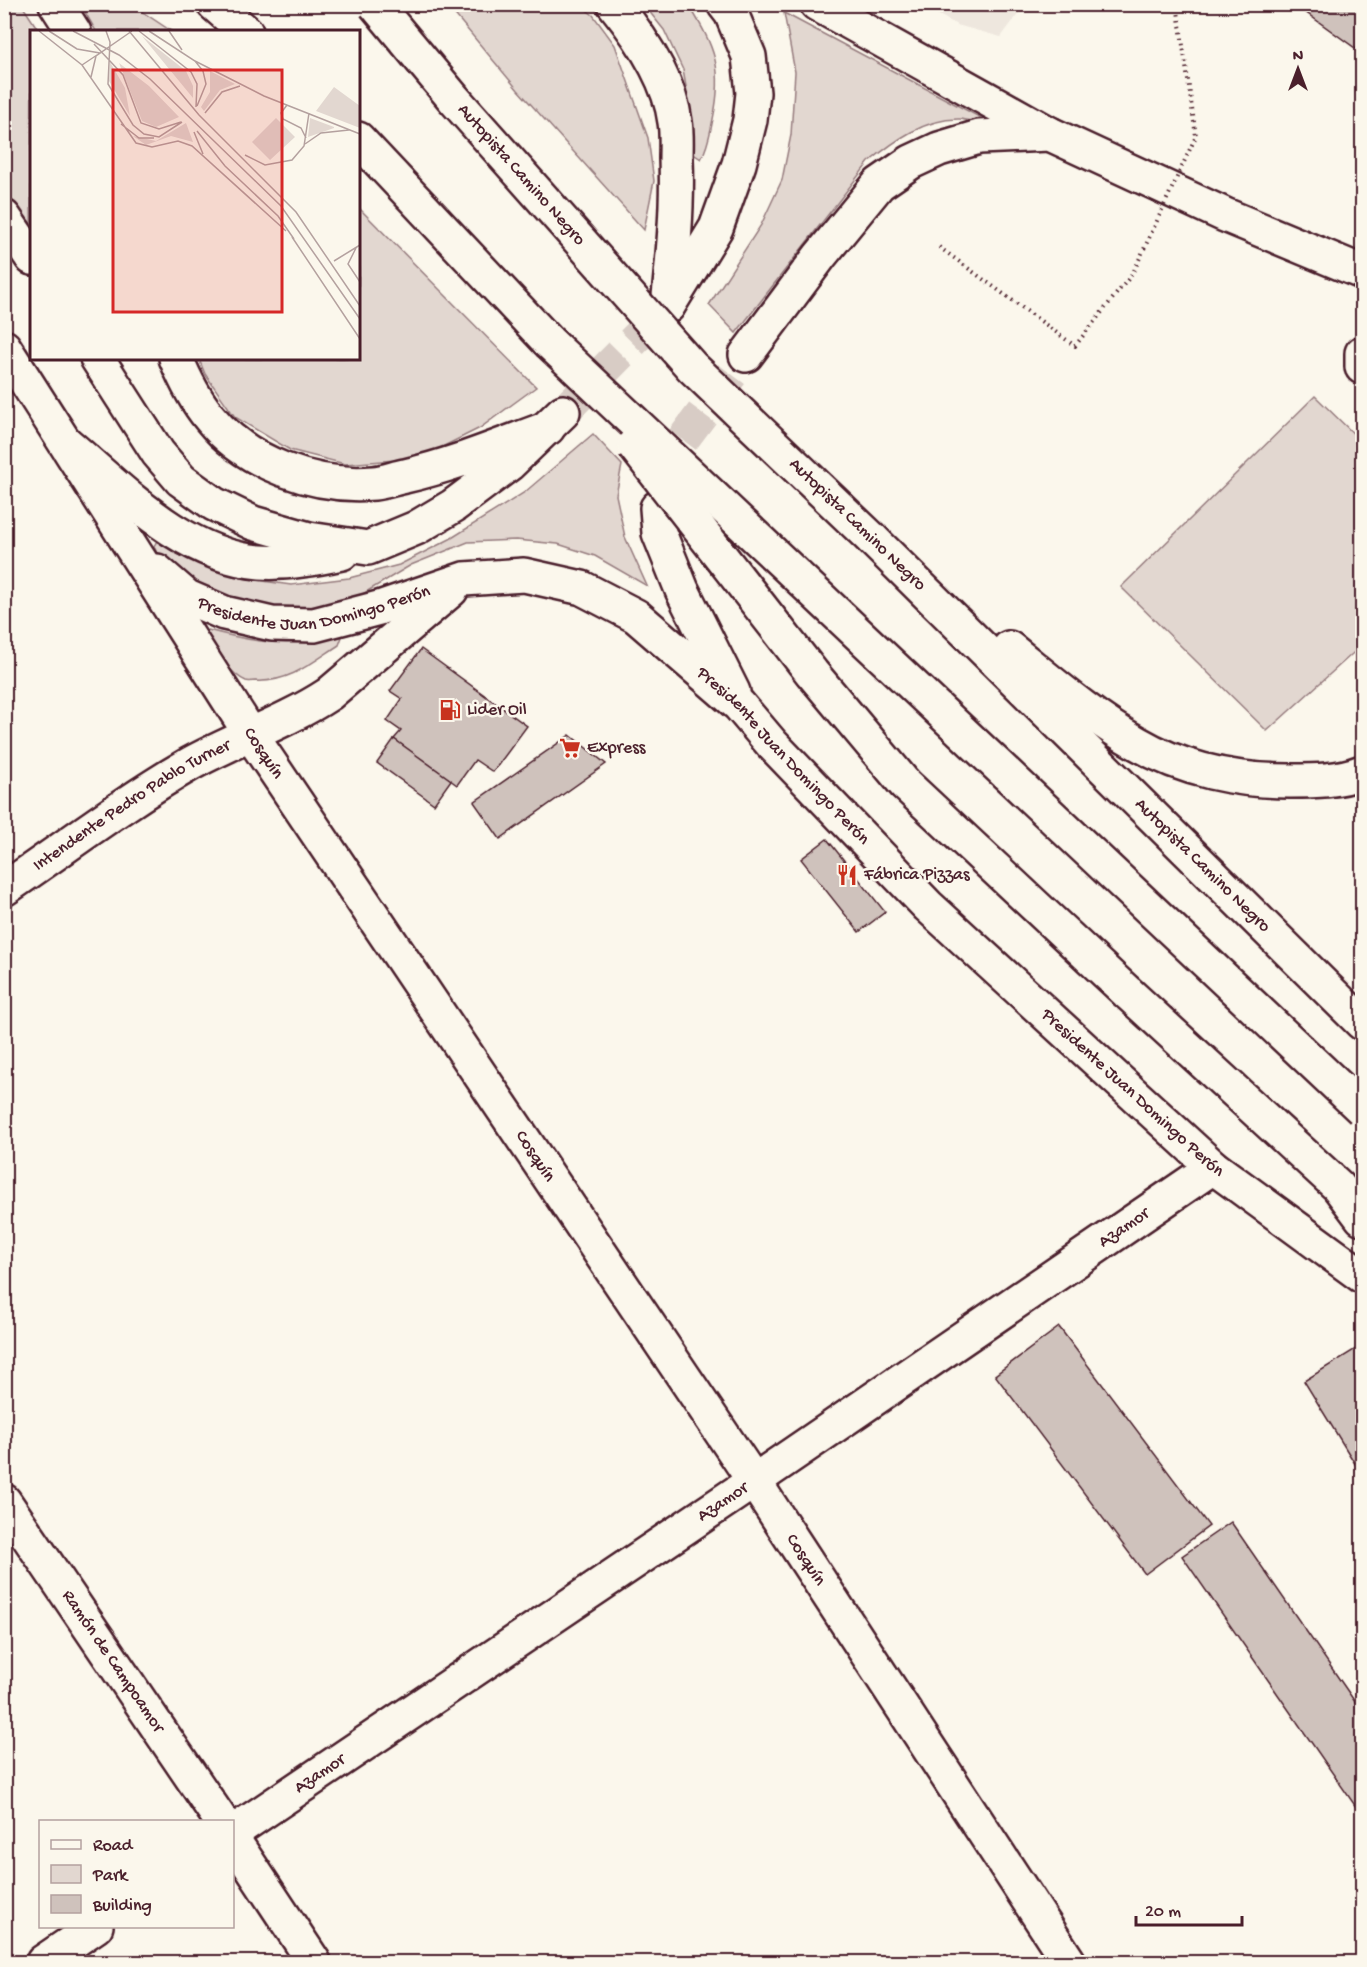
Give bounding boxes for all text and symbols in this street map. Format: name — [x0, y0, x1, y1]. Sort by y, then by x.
inset map — [30, 30, 360, 360]
north arrow — [1268, 39, 1328, 99]
text: N — [1293, 48, 1304, 67]
street label: Autopista Camino Negro — [453, 100, 590, 250]
street label: Autopista Camino Negro — [784, 454, 930, 596]
street label: Presidente Juan Domingo Perón — [193, 581, 433, 636]
street label: Presidente Juan Domingo Perón — [691, 662, 874, 850]
fuel station icon: Lider Oil — [438, 698, 462, 722]
place label: Lider Oil — [467, 700, 527, 721]
street label: Cosquín — [239, 724, 288, 783]
street label: Intendente Pedro Pablo Turner — [29, 734, 235, 876]
supermarket icon: Express — [558, 736, 582, 760]
place label: Express — [587, 738, 647, 759]
street label: Autopista Camino Negro — [1130, 794, 1275, 937]
restaurant icon: Fábrica Pizzas — [835, 863, 859, 887]
place label: Fábrica Pizzas — [863, 865, 971, 886]
street label: Presidente Juan Domingo Perón — [1036, 1004, 1228, 1182]
street label: Cosquín — [510, 1127, 560, 1186]
street label: Azamor — [1095, 1202, 1155, 1253]
street label: Azamor — [693, 1476, 754, 1527]
street label: Cosquín — [781, 1530, 830, 1590]
street label: Ramón de Campoamor — [57, 1586, 170, 1738]
street label: Azamor — [290, 1748, 351, 1798]
legend — [39, 1820, 234, 1928]
text: Road — [93, 1836, 134, 1857]
text: Park — [92, 1866, 129, 1887]
scale bar — [1136, 1889, 1242, 1927]
text: Building — [92, 1896, 152, 1917]
text: 20 m — [1145, 1902, 1181, 1923]

